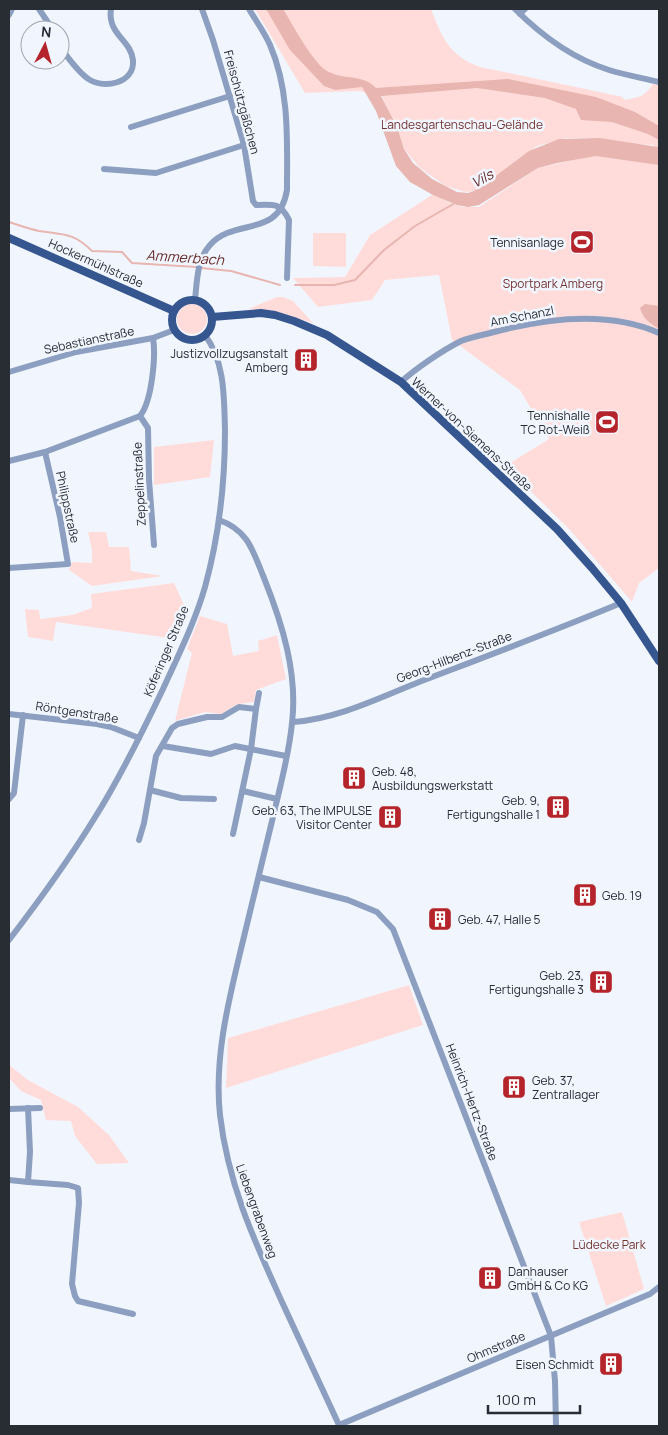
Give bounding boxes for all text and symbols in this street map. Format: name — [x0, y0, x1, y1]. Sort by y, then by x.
north arrow — [20, 20, 70, 70]
text: N — [40, 22, 52, 42]
street label: Freischützgäßchen — [220, 48, 264, 156]
park label: Landesgartenschau-Gelände — [381, 116, 543, 133]
water label: Vils — [468, 164, 498, 192]
sports icon: Tennisanlage — [569, 229, 595, 255]
street label: Hockermühlstraße — [46, 234, 146, 292]
place label: Tennisanlage — [490, 234, 564, 251]
water label: Ammerbach — [145, 245, 225, 269]
park label: Sportpark Amberg — [503, 275, 603, 292]
street label: Am Schanzl — [489, 302, 555, 330]
street label: Sebastianstraße — [42, 322, 136, 358]
place label: Justizvollzugsanstalt Amberg — [170, 345, 288, 376]
building icon: Justizvollzugsanstalt Amberg — [293, 347, 319, 373]
street label: Werner-von-Siemens-Straße — [408, 373, 536, 495]
place label: Tennishalle TC Rot-Weiß — [520, 407, 590, 438]
sports icon: Tennishalle TC Rot-Weiß — [594, 409, 620, 435]
street label: Zeppelinstraße — [128, 442, 150, 526]
street label: Philippstraße — [52, 470, 84, 544]
street label: Köferinger Straße — [139, 603, 193, 699]
street label: Georg-Hilbenz-Straße — [394, 627, 514, 687]
street label: Röntgenstraße — [34, 697, 120, 727]
place label: Geb. 48, Ausbildungswerkstatt — [372, 763, 493, 794]
building icon: Geb. 48, Ausbildungswerkstatt — [341, 765, 367, 791]
place label: Geb. 9, Fertigungshalle 1 — [447, 792, 540, 823]
building icon: Geb. 9, Fertigungshalle 1 — [545, 794, 571, 820]
place label: Geb. 63, The IMPULSE Visitor Center — [252, 802, 373, 833]
building icon: Geb. 63, The IMPULSE Visitor Center — [377, 804, 403, 830]
building icon: Geb. 19 — [572, 882, 598, 908]
place label: Geb. 19 — [602, 887, 642, 904]
building icon: Geb. 47, Halle 5 — [427, 906, 453, 932]
place label: Geb. 47, Halle 5 — [458, 911, 541, 928]
place label: Geb. 23, Fertigungshalle 3 — [489, 967, 584, 998]
building icon: Geb. 23, Fertigungshalle 3 — [588, 969, 614, 995]
street label: Heinrich-Hertz-Straße — [442, 1041, 502, 1163]
place label: Geb. 37, Zentrallager — [532, 1072, 600, 1103]
building icon: Geb. 37, Zentrallager — [501, 1074, 527, 1100]
street label: Liebengrabenweg — [232, 1162, 282, 1260]
park label: Lüdecke Park — [572, 1236, 647, 1253]
place label: Danhauser GmbH & Co KG — [508, 1263, 588, 1294]
building icon: Danhauser GmbH & Co KG — [477, 1265, 503, 1291]
street label: Ohmstraße — [464, 1327, 528, 1367]
building icon: Eisen Schmidt — [598, 1351, 624, 1377]
place label: Eisen Schmidt — [516, 1356, 594, 1373]
scale bar — [488, 1382, 580, 1414]
text: 100 m — [496, 1389, 536, 1410]

